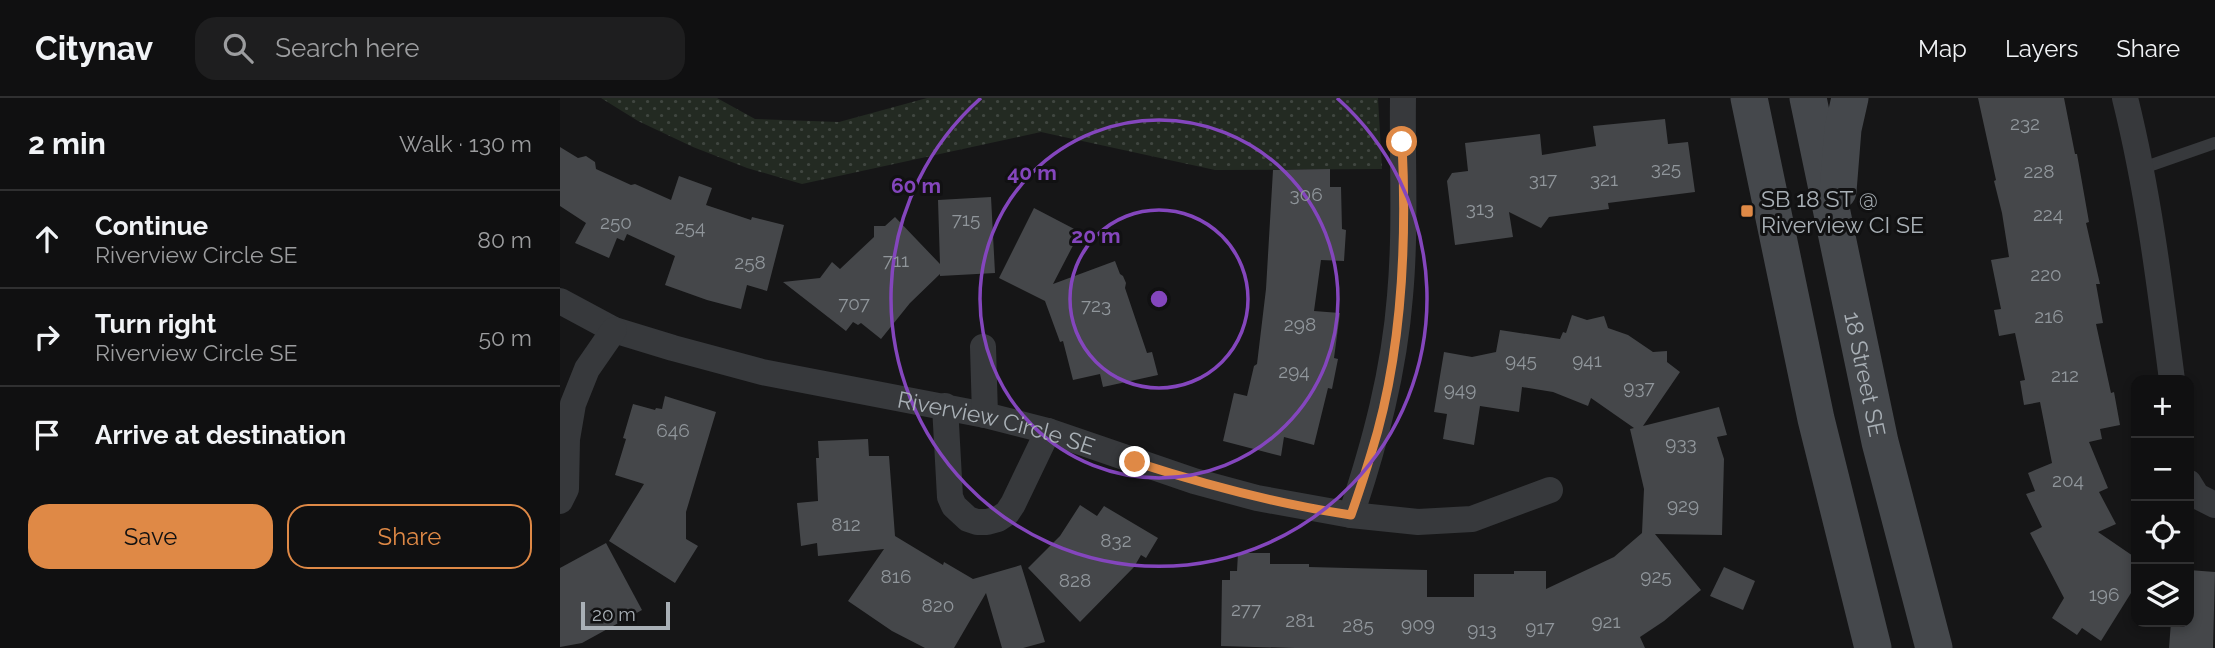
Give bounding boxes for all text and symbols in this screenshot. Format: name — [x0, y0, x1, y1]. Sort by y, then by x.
search box — [195, 17, 685, 80]
text: Citynav — [35, 29, 153, 68]
icon: search — [219, 29, 257, 67]
text: Search here — [275, 33, 420, 63]
text: Map — [1918, 34, 1967, 63]
text: Layers — [2005, 34, 2078, 63]
text: Share — [2116, 34, 2180, 63]
house number: 232 — [2010, 112, 2040, 134]
text: 2 min — [28, 126, 106, 161]
route start — [1386, 126, 1417, 157]
text: Walk · 130 m — [399, 130, 532, 157]
house number: 325 — [1651, 157, 1681, 179]
text: 40 m — [1007, 160, 1057, 185]
house number: 228 — [2023, 160, 2055, 182]
house number: 317 — [1529, 168, 1557, 190]
house number: 321 — [1590, 168, 1618, 190]
text: 60 m — [891, 173, 941, 198]
house number: 306 — [1289, 183, 1323, 205]
place label: SB 18 ST @ Riverview CI SE — [1761, 185, 1924, 238]
house number: 313 — [1466, 197, 1494, 219]
marker: SB 18 ST @ Riverview CI SE — [1739, 203, 1755, 219]
house number: 224 — [2033, 203, 2063, 225]
house number: 715 — [952, 208, 980, 230]
text: Continue — [95, 211, 208, 241]
house number: 250 — [600, 211, 632, 233]
house number: 254 — [675, 216, 705, 238]
icon: ahead — [28, 220, 66, 258]
text: 20 m — [1071, 223, 1121, 248]
text: 80 m — [477, 226, 532, 253]
text: Riverview Circle SE — [95, 241, 297, 268]
house number: 711 — [883, 249, 909, 271]
house number: 258 — [734, 251, 766, 273]
house number: 220 — [2030, 263, 2062, 285]
centre of rings — [1147, 287, 1171, 311]
house number: 707 — [838, 292, 870, 314]
house number: 723 — [1081, 294, 1111, 316]
house number: 216 — [2034, 305, 2064, 327]
text: Turn right — [95, 309, 216, 339]
street label: 18 Street SE — [1840, 309, 1892, 439]
house number: 298 — [1284, 313, 1316, 335]
icon: right — [28, 318, 66, 356]
text: 50 m — [478, 324, 532, 351]
text: Riverview Circle SE — [95, 339, 297, 366]
house number: 945 — [1505, 349, 1537, 371]
house number: 941 — [1572, 349, 1602, 371]
house number: 294 — [1278, 360, 1310, 382]
house number: 212 — [2051, 364, 2079, 386]
map controls — [2131, 375, 2194, 627]
button: + — [2131, 375, 2194, 438]
house number: 937 — [1623, 376, 1655, 398]
house number: 949 — [1444, 378, 1476, 400]
street label: Riverview Circle SE — [895, 385, 1099, 460]
icon: arrive — [28, 416, 66, 454]
house number: 646 — [656, 419, 690, 441]
text: Arrive at destination — [95, 420, 346, 450]
house number: 933 — [1665, 432, 1697, 454]
button: − — [2131, 438, 2194, 501]
route end — [1119, 446, 1150, 477]
house number: 204 — [2052, 469, 2084, 491]
house number: 929 — [1667, 494, 1699, 516]
button: locate — [2131, 501, 2194, 564]
button: Save — [28, 504, 273, 569]
button: Share — [287, 504, 532, 569]
house number: 812 — [831, 513, 861, 535]
house number: 832 — [1100, 529, 1132, 551]
button: layers — [2131, 564, 2194, 627]
house number: 816 — [881, 565, 911, 587]
house number: 925 — [1640, 565, 1672, 587]
house number: 828 — [1059, 569, 1091, 591]
house number: 196 — [2089, 583, 2119, 605]
house number: 820 — [922, 594, 954, 616]
house number: 277 — [1231, 598, 1261, 620]
scale bar — [581, 599, 670, 631]
text: 20 m — [592, 603, 636, 625]
house number: 281 — [1285, 609, 1315, 631]
house number: 921 — [1591, 610, 1621, 632]
house number: 909 — [1401, 613, 1435, 635]
house number: 285 — [1342, 614, 1374, 636]
house number: 917 — [1525, 616, 1555, 638]
house number: 913 — [1467, 618, 1497, 640]

